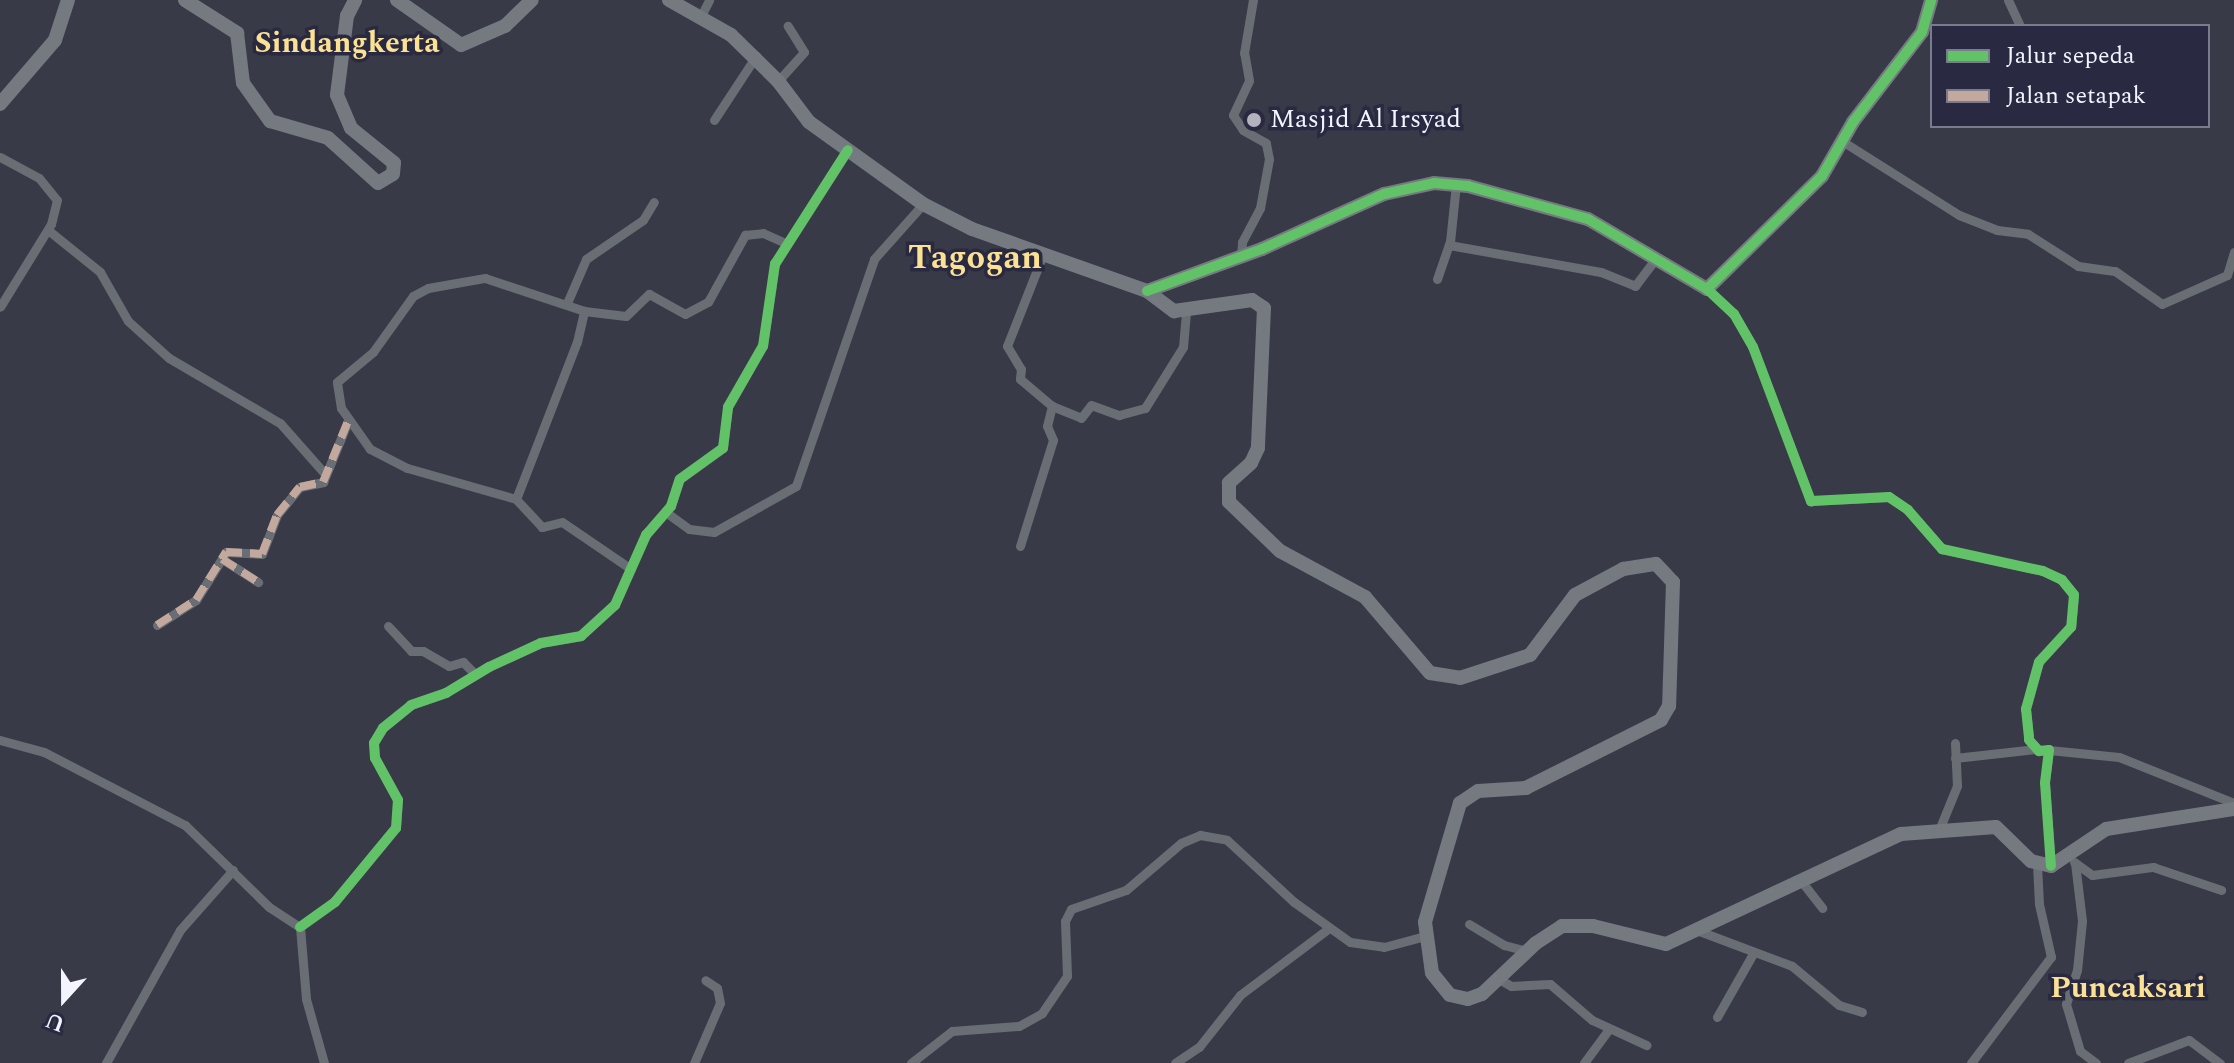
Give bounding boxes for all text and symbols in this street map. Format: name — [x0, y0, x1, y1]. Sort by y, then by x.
legend — [1930, 24, 2210, 128]
district label: Sindangkerta — [254, 25, 440, 61]
text: Jalur sepeda — [2006, 38, 2135, 74]
text: Jalan setapak — [2006, 78, 2146, 114]
place label: Masjid Al Irsyad — [1270, 104, 1461, 136]
marker: Masjid Al Irsyad — [1245, 111, 1263, 129]
district label: Tagogan — [908, 239, 1042, 279]
north arrow — [24, 959, 104, 1039]
district label: Puncaksari — [2050, 970, 2206, 1006]
text: U — [41, 1003, 70, 1041]

